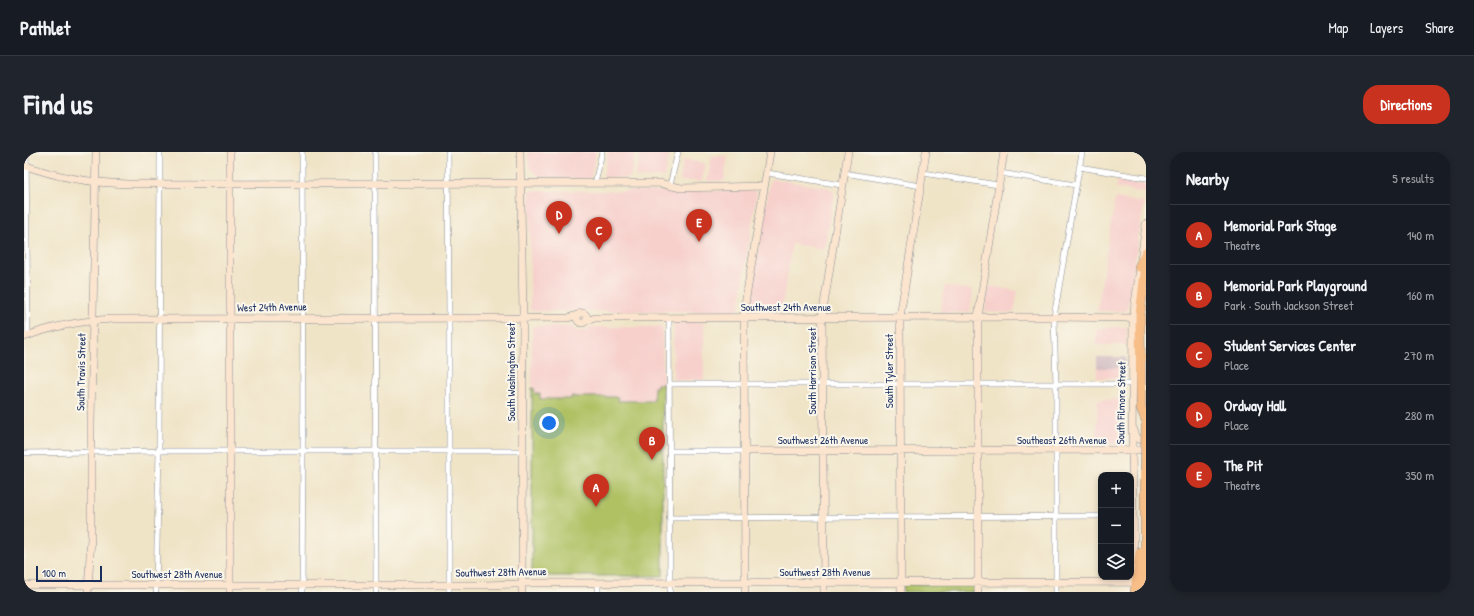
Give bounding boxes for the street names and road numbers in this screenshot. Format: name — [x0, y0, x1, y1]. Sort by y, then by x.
street label: West 24th Avenue — [237, 299, 308, 315]
street label: Southwest 24th Avenue — [741, 300, 832, 314]
street label: South Washington Street — [504, 323, 518, 421]
street label: South Harrison Street — [805, 327, 819, 415]
street label: South Travis Street — [73, 333, 89, 411]
street label: South Tyler Street — [882, 334, 896, 408]
street label: South Filmore Street — [1113, 361, 1129, 445]
street label: Southwest 26th Avenue — [778, 433, 869, 447]
street label: Southeast 26th Avenue — [1017, 433, 1108, 447]
street label: Southwest 28th Avenue — [455, 564, 547, 580]
street label: Southwest 28th Avenue — [779, 565, 871, 579]
street label: Southwest 28th Avenue — [131, 567, 223, 581]

